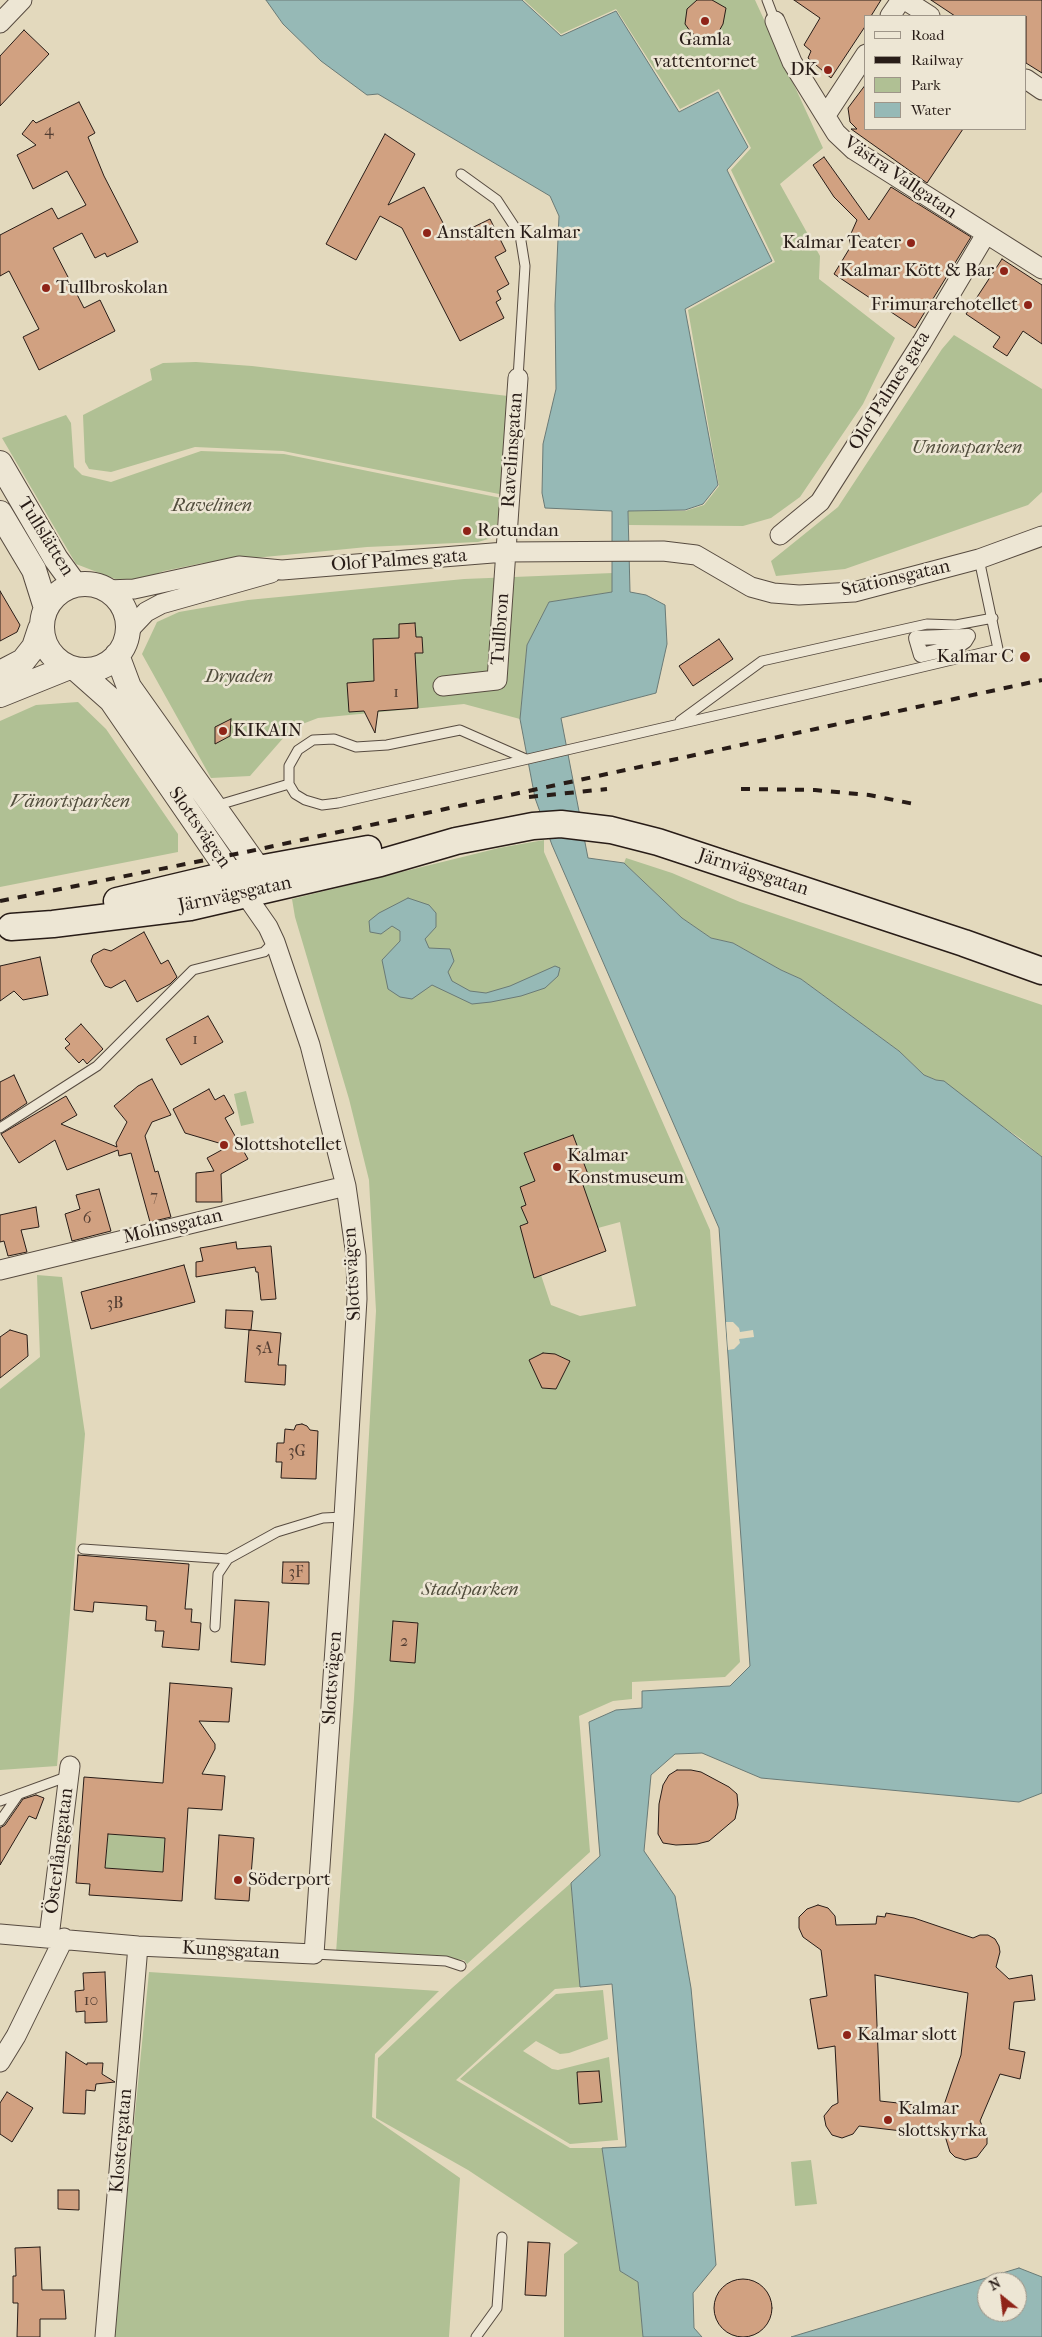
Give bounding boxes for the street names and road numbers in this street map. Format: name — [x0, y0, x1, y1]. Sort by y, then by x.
street label: Västra Vallgatan — [839, 132, 961, 224]
street label: Olof Palmes gata — [844, 327, 936, 455]
street label: Ravelinsgatan — [498, 392, 528, 508]
street label: Tullslätten — [12, 493, 78, 581]
street label: Olof Palmes gata — [330, 545, 468, 577]
street label: Stationsgatan — [839, 555, 953, 603]
street label: Tullbron — [487, 592, 515, 666]
street label: Slottsvägen — [163, 783, 235, 873]
street label: Järnvägsgatan — [695, 844, 811, 902]
street label: Järnvägsgatan — [176, 872, 294, 918]
street label: Molinsgatan — [121, 1205, 225, 1249]
street label: Slottsvägen — [339, 1227, 367, 1321]
street label: Slottsvägen — [318, 1630, 348, 1726]
street label: Österlånggatan — [41, 1787, 79, 1915]
street label: Kungsgatan — [182, 1937, 280, 1965]
street label: Klostergatan — [106, 2088, 138, 2194]

